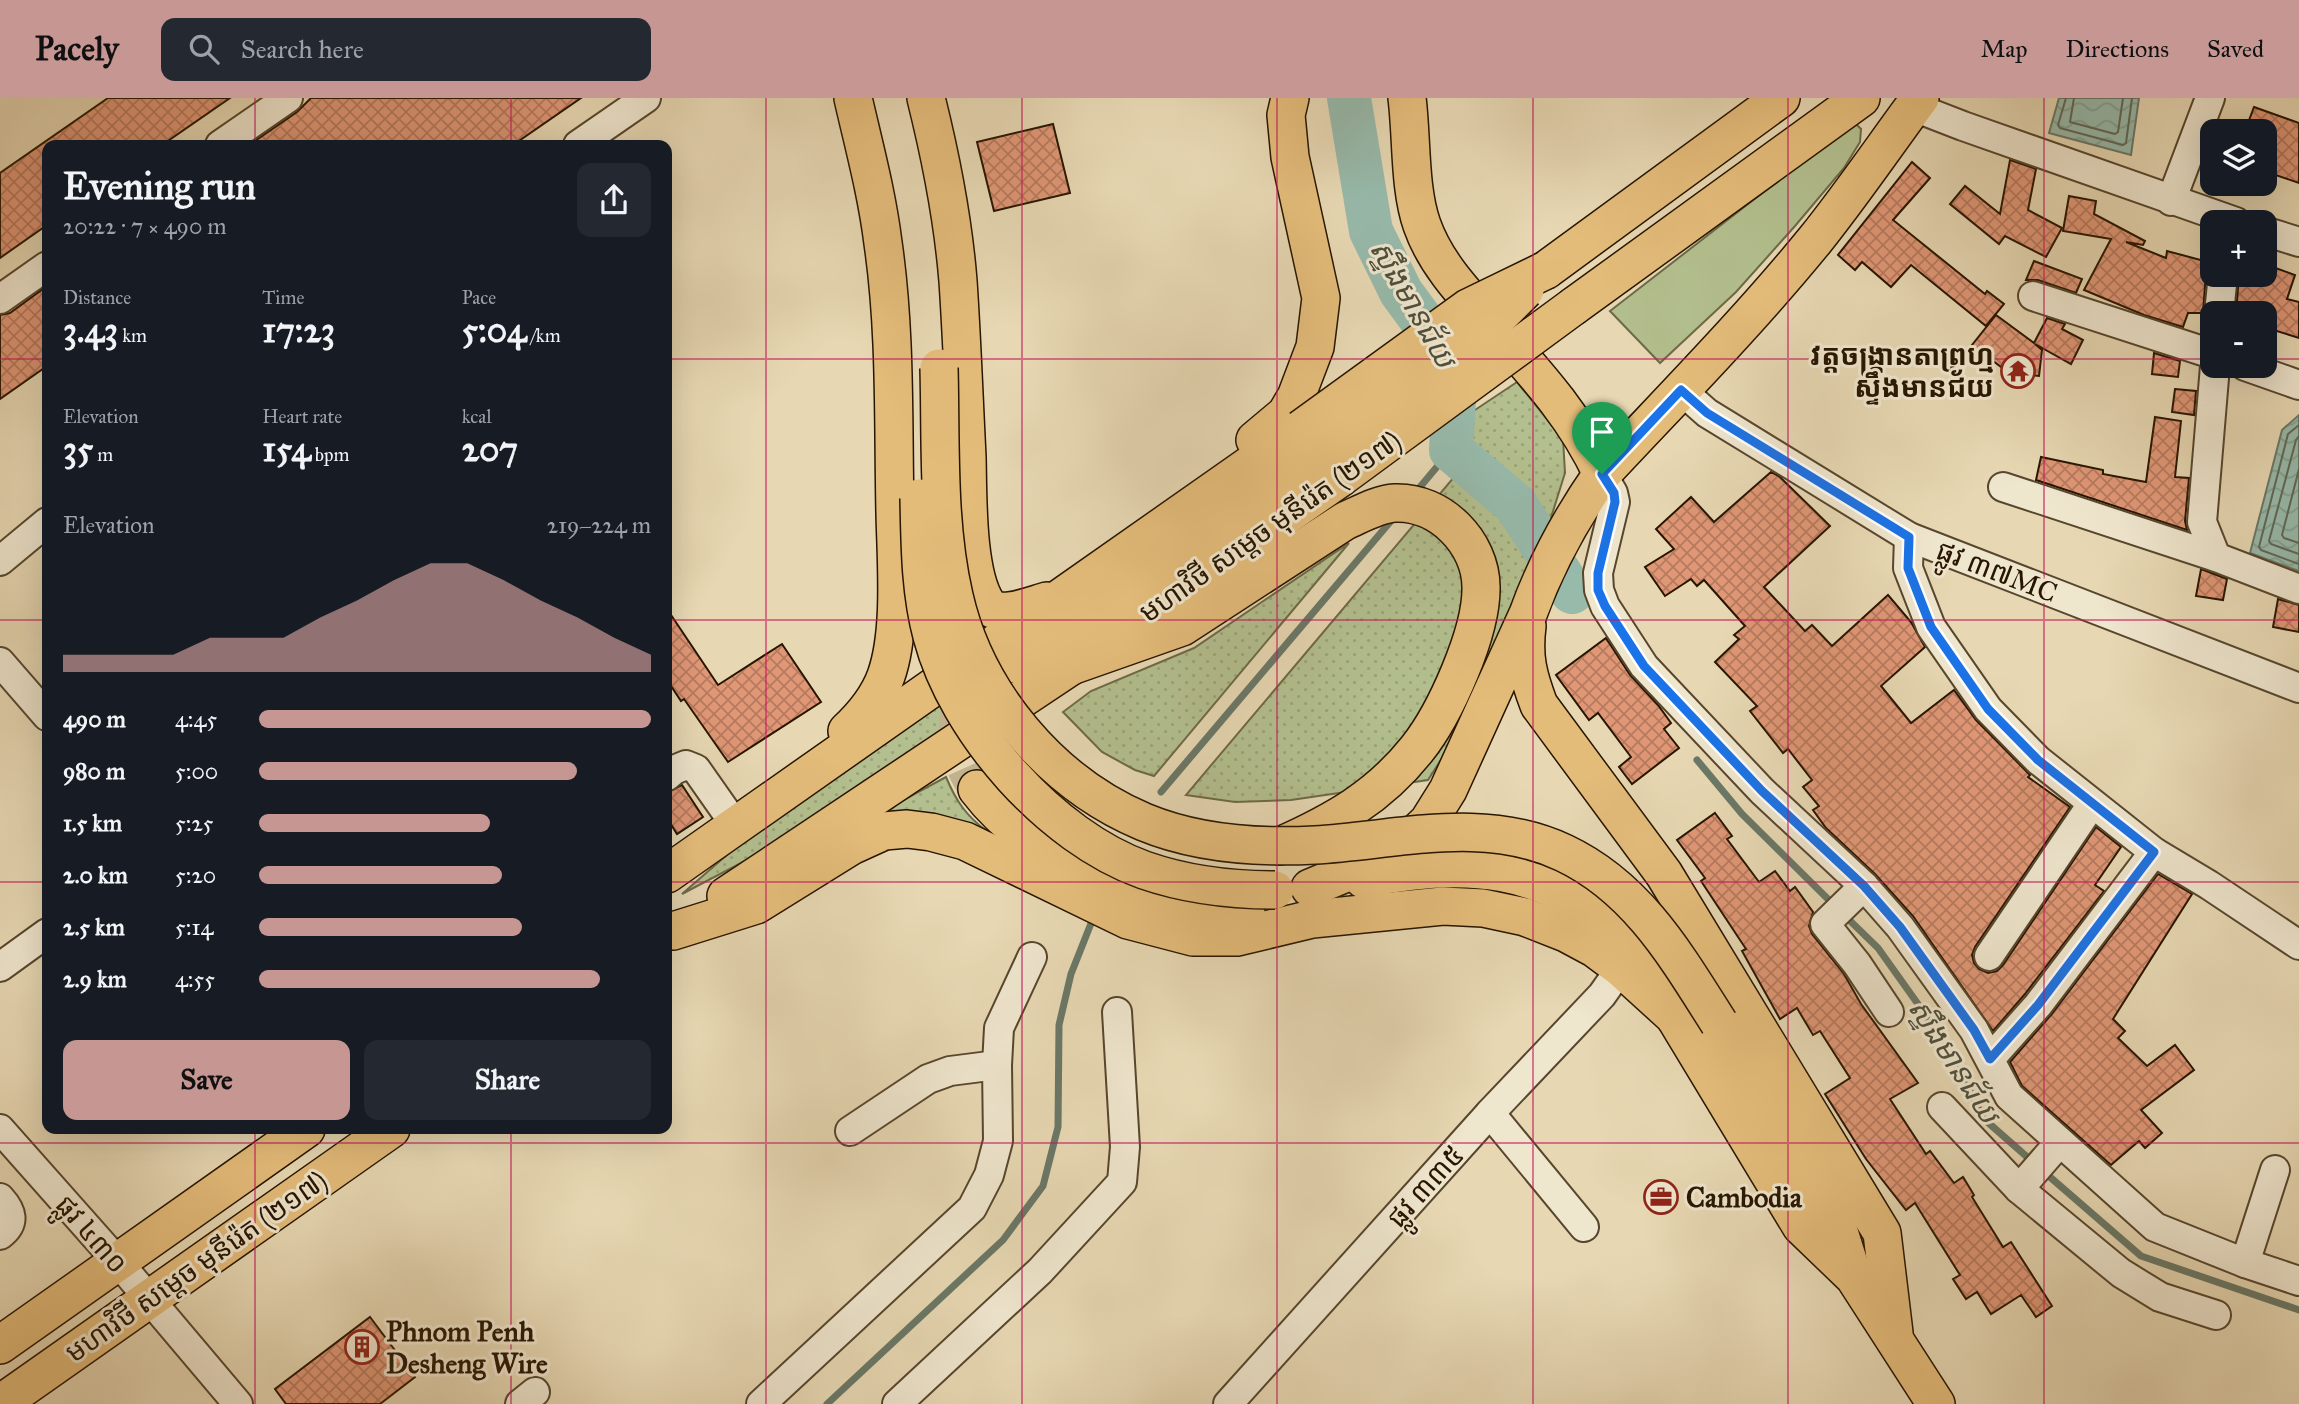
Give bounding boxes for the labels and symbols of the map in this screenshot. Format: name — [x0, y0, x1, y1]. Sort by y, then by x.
water label: ស្ទឹងមានជ័យ — [1361, 233, 1466, 377]
place label: វត្តចង្ក្រានតាព្រហ្ម ស្ទឹងមានជ័យ — [1810, 338, 1994, 405]
temple icon: វត្តចង្ក្រានតាព្រហ្ម ស្ទឹងមានជ័យ — [1999, 352, 2037, 390]
pin — [1572, 402, 1632, 474]
street label: មហាវិថី សម្តេច មុនីរ៉េត (២១៧) — [1132, 422, 1408, 631]
street label: ផ្លូវ ៣៧MC — [1929, 532, 2062, 617]
water label: ស្ទឹងមានជ័យ — [1900, 991, 2010, 1132]
street label: ផ្លូវ ៣៣៥ — [1379, 1138, 1477, 1240]
street label: មហាវិថី សម្តេច មុនីរ៉េត (២១៧) — [58, 1162, 334, 1371]
office icon: Cambodia — [1642, 1178, 1680, 1216]
place label: Cambodia — [1686, 1180, 1803, 1215]
street label: ផ្លូវ ៤៣០ — [43, 1188, 135, 1286]
place label: Phnom Penh Desheng Wire — [386, 1314, 548, 1381]
building icon: Phnom Penh Desheng Wire — [343, 1328, 381, 1366]

